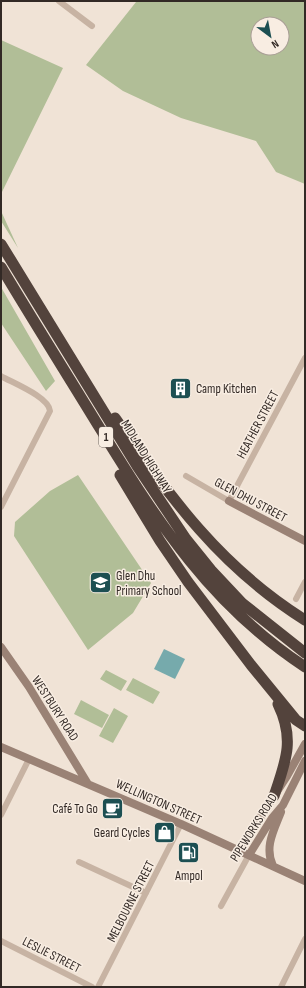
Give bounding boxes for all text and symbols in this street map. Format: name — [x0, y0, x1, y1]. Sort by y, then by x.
north arrow — [250, 16, 290, 56]
text: N — [269, 37, 281, 51]
building icon: Camp Kitchen — [167, 375, 193, 401]
place label: Camp Kitchen — [196, 381, 257, 397]
street label: HEATHER STREET — [233, 388, 283, 461]
street label: MIDLAND HIGHWAY — [117, 417, 175, 497]
road number: 1 — [99, 427, 113, 447]
street label: GLEN DHU STREET — [212, 474, 289, 526]
place label: Glen Dhu Primary School — [116, 568, 181, 599]
school or university icon: Glen Dhu Primary School — [88, 569, 114, 595]
street label: WESTBURY ROAD — [28, 673, 82, 744]
street label: WELLINGTON STREET — [113, 776, 204, 828]
street label: PIPEWORKS ROAD — [227, 790, 281, 865]
cafe icon: Café To Go — [100, 795, 126, 821]
place label: Café To Go — [52, 801, 98, 817]
shop icon: Geard Cycles — [152, 819, 178, 845]
place label: Geard Cycles — [94, 825, 150, 841]
fuel station icon: Ampol — [176, 840, 202, 866]
street label: MELBOURNE STREET — [103, 858, 158, 945]
place label: Ampol — [174, 868, 203, 884]
street label: LESLIE STREET — [20, 933, 83, 976]

